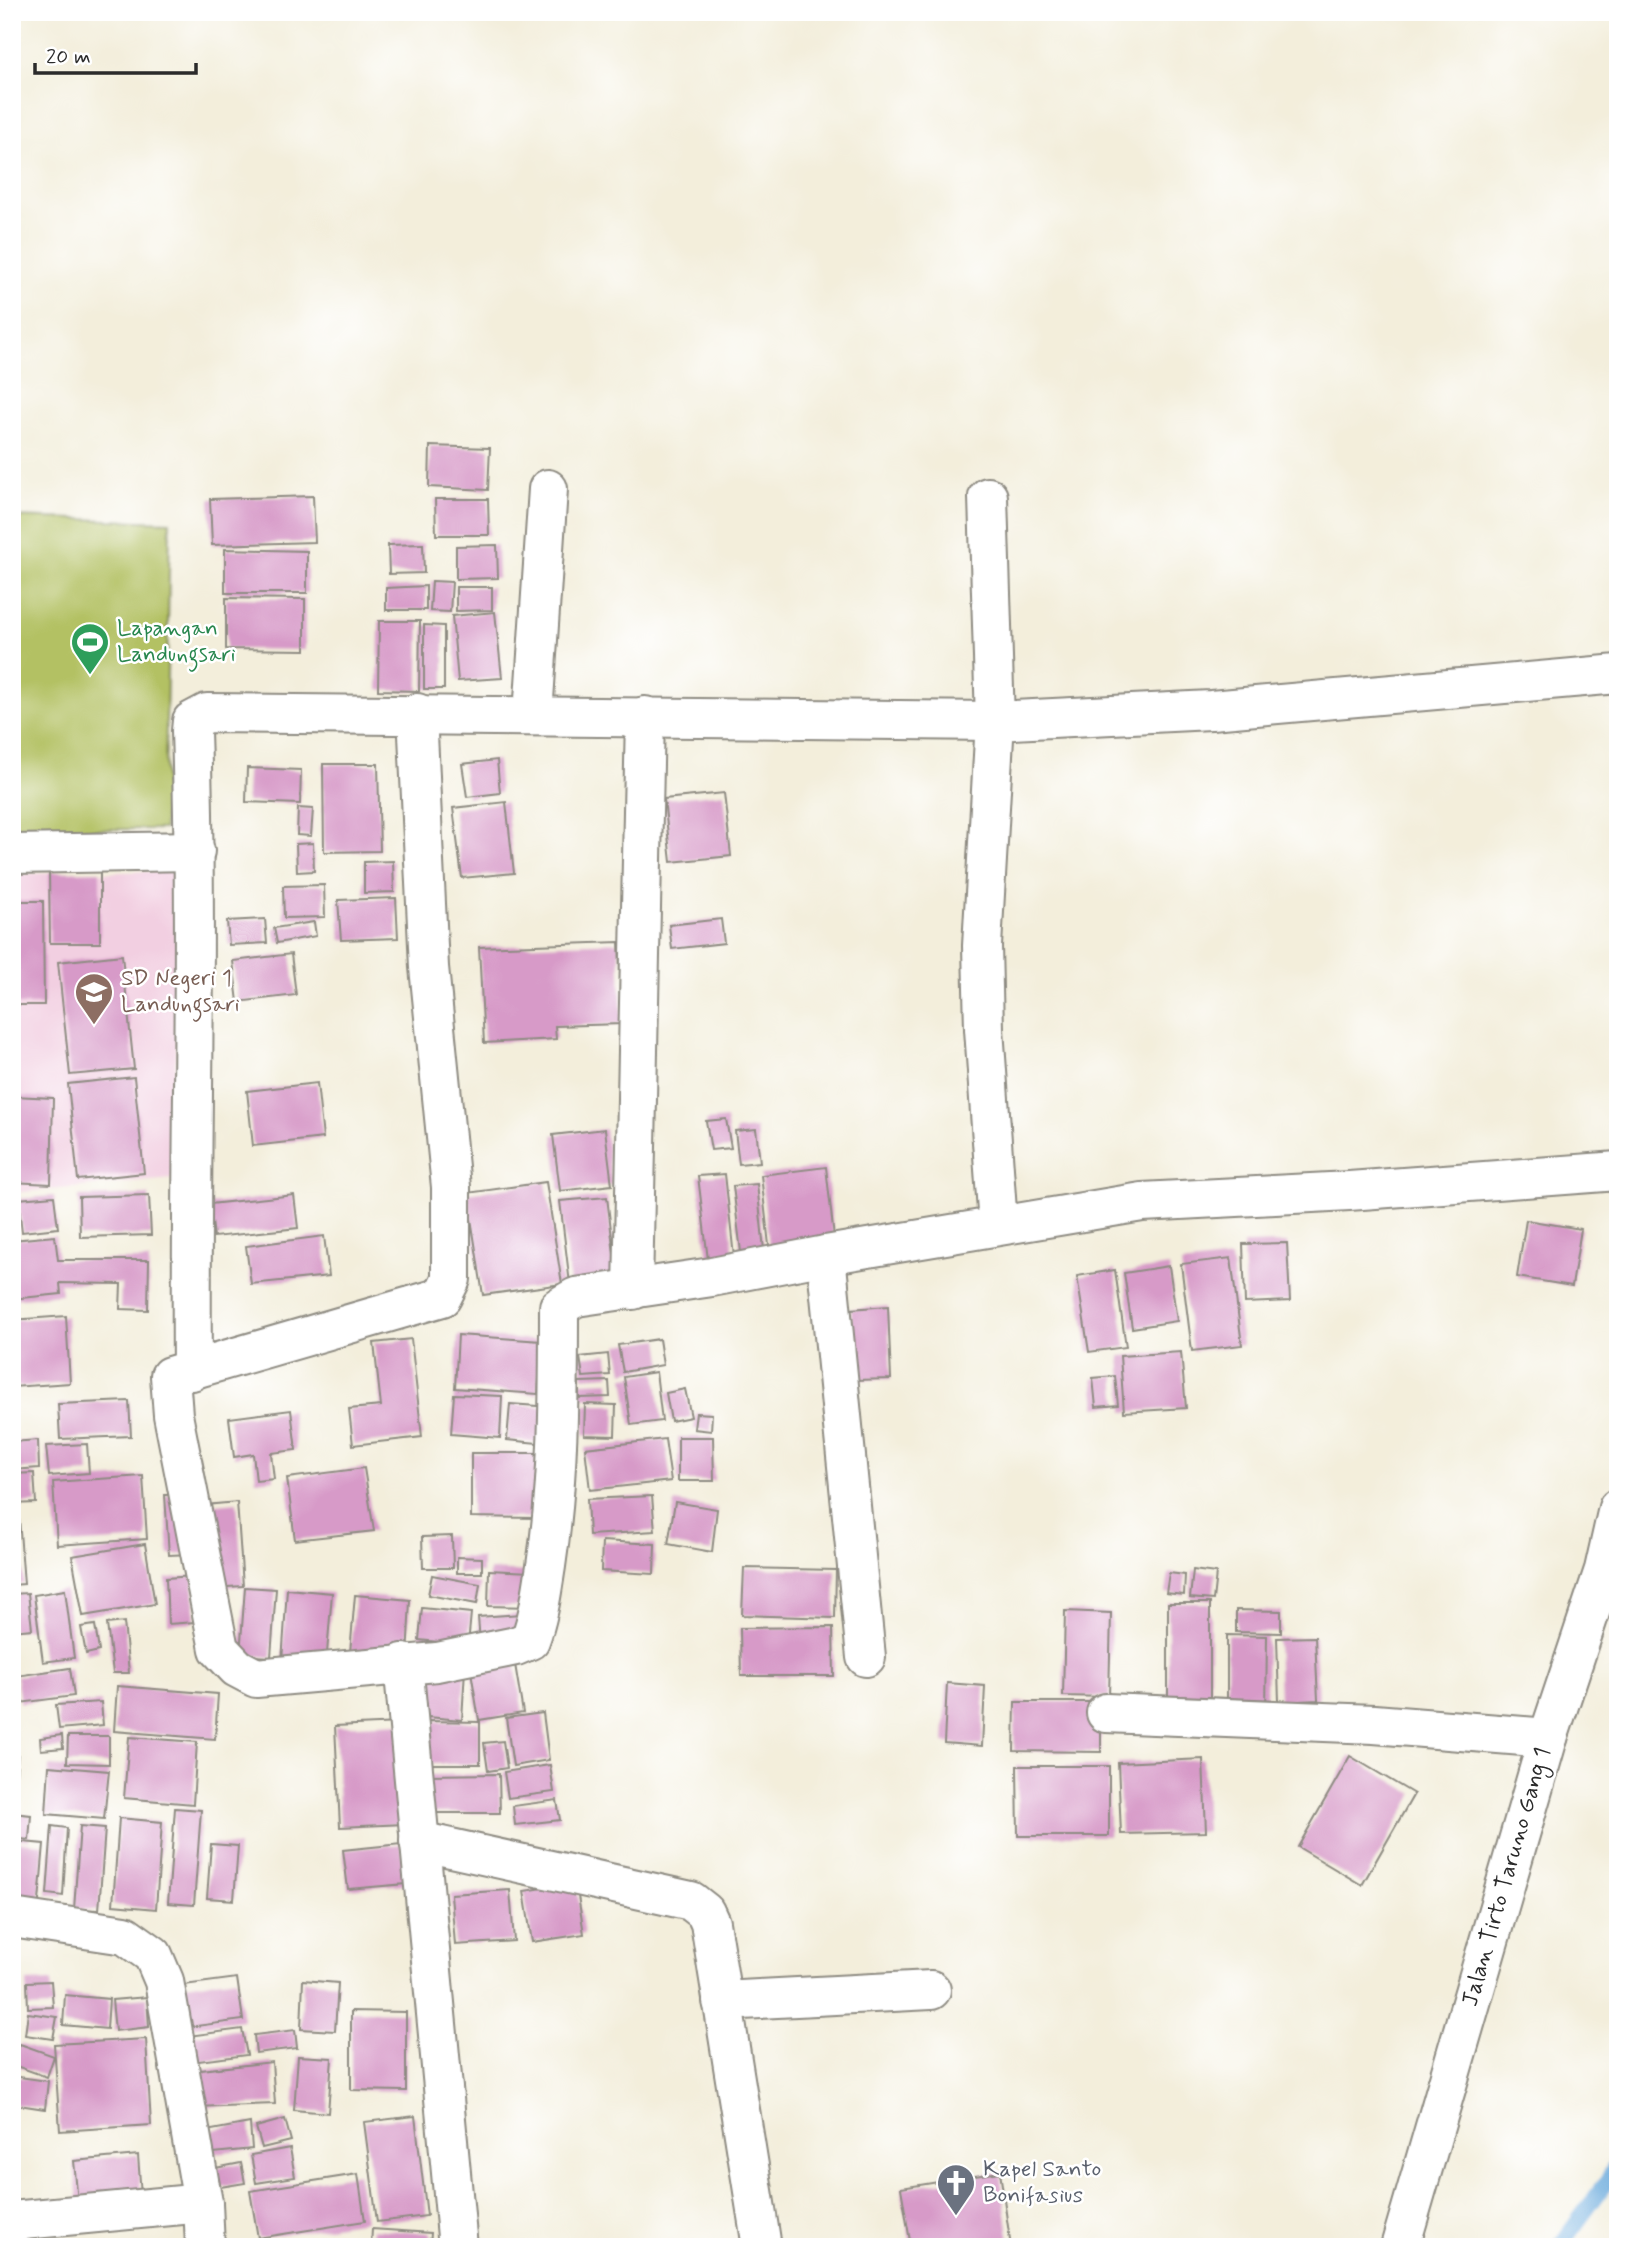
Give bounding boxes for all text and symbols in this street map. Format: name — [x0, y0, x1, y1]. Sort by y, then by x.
scale bar — [35, 32, 196, 76]
text: 20 m — [46, 43, 91, 71]
place label: Lapangan Landungsari — [117, 614, 236, 672]
sports icon: Lapangan Landungsari — [69, 621, 111, 676]
place label: SD Negeri 1 Landungsari — [121, 964, 240, 1022]
school or university icon: SD Negeri 1 Landungsari — [73, 971, 115, 1026]
street label: Jalan Tirto Taruno Gang 1 — [1456, 1744, 1560, 2011]
place label: Kapel Santo Bonifasius — [983, 2155, 1101, 2211]
church icon: Kapel Santo Bonifasius — [935, 2162, 977, 2217]

